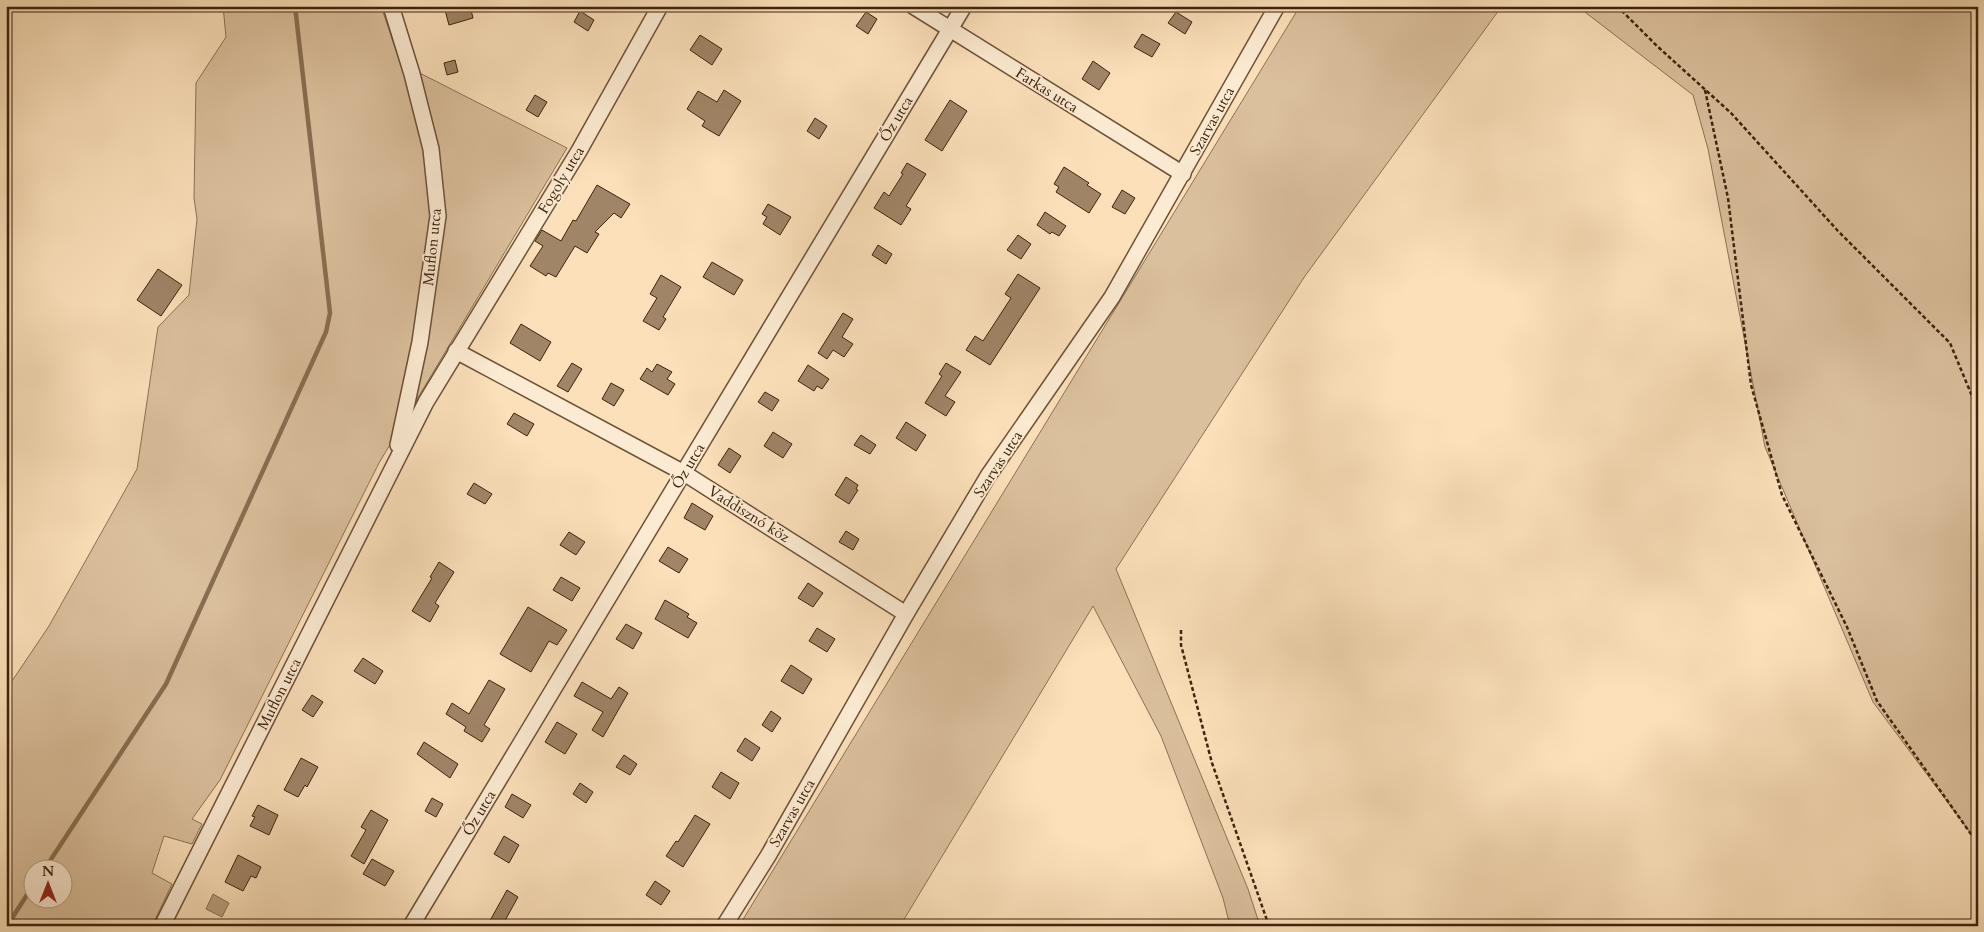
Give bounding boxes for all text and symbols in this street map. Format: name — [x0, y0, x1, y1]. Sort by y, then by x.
street label: Farkas utca — [1012, 63, 1083, 117]
street label: Szarvas utca — [1185, 83, 1239, 159]
street label: Őz utca — [875, 92, 918, 146]
street label: Fogoly utca — [533, 142, 589, 217]
street label: Muflon utca — [418, 207, 446, 287]
street label: Szarvas utca — [969, 426, 1027, 501]
street label: Őz utca — [667, 439, 710, 493]
street label: Vaddisznó köz — [704, 481, 794, 547]
street label: Muflon utca — [252, 654, 306, 733]
street label: Szarvas utca — [764, 775, 820, 851]
street label: Őz utca — [458, 786, 501, 840]
north arrow — [22, 860, 72, 910]
text: N — [42, 862, 54, 881]

